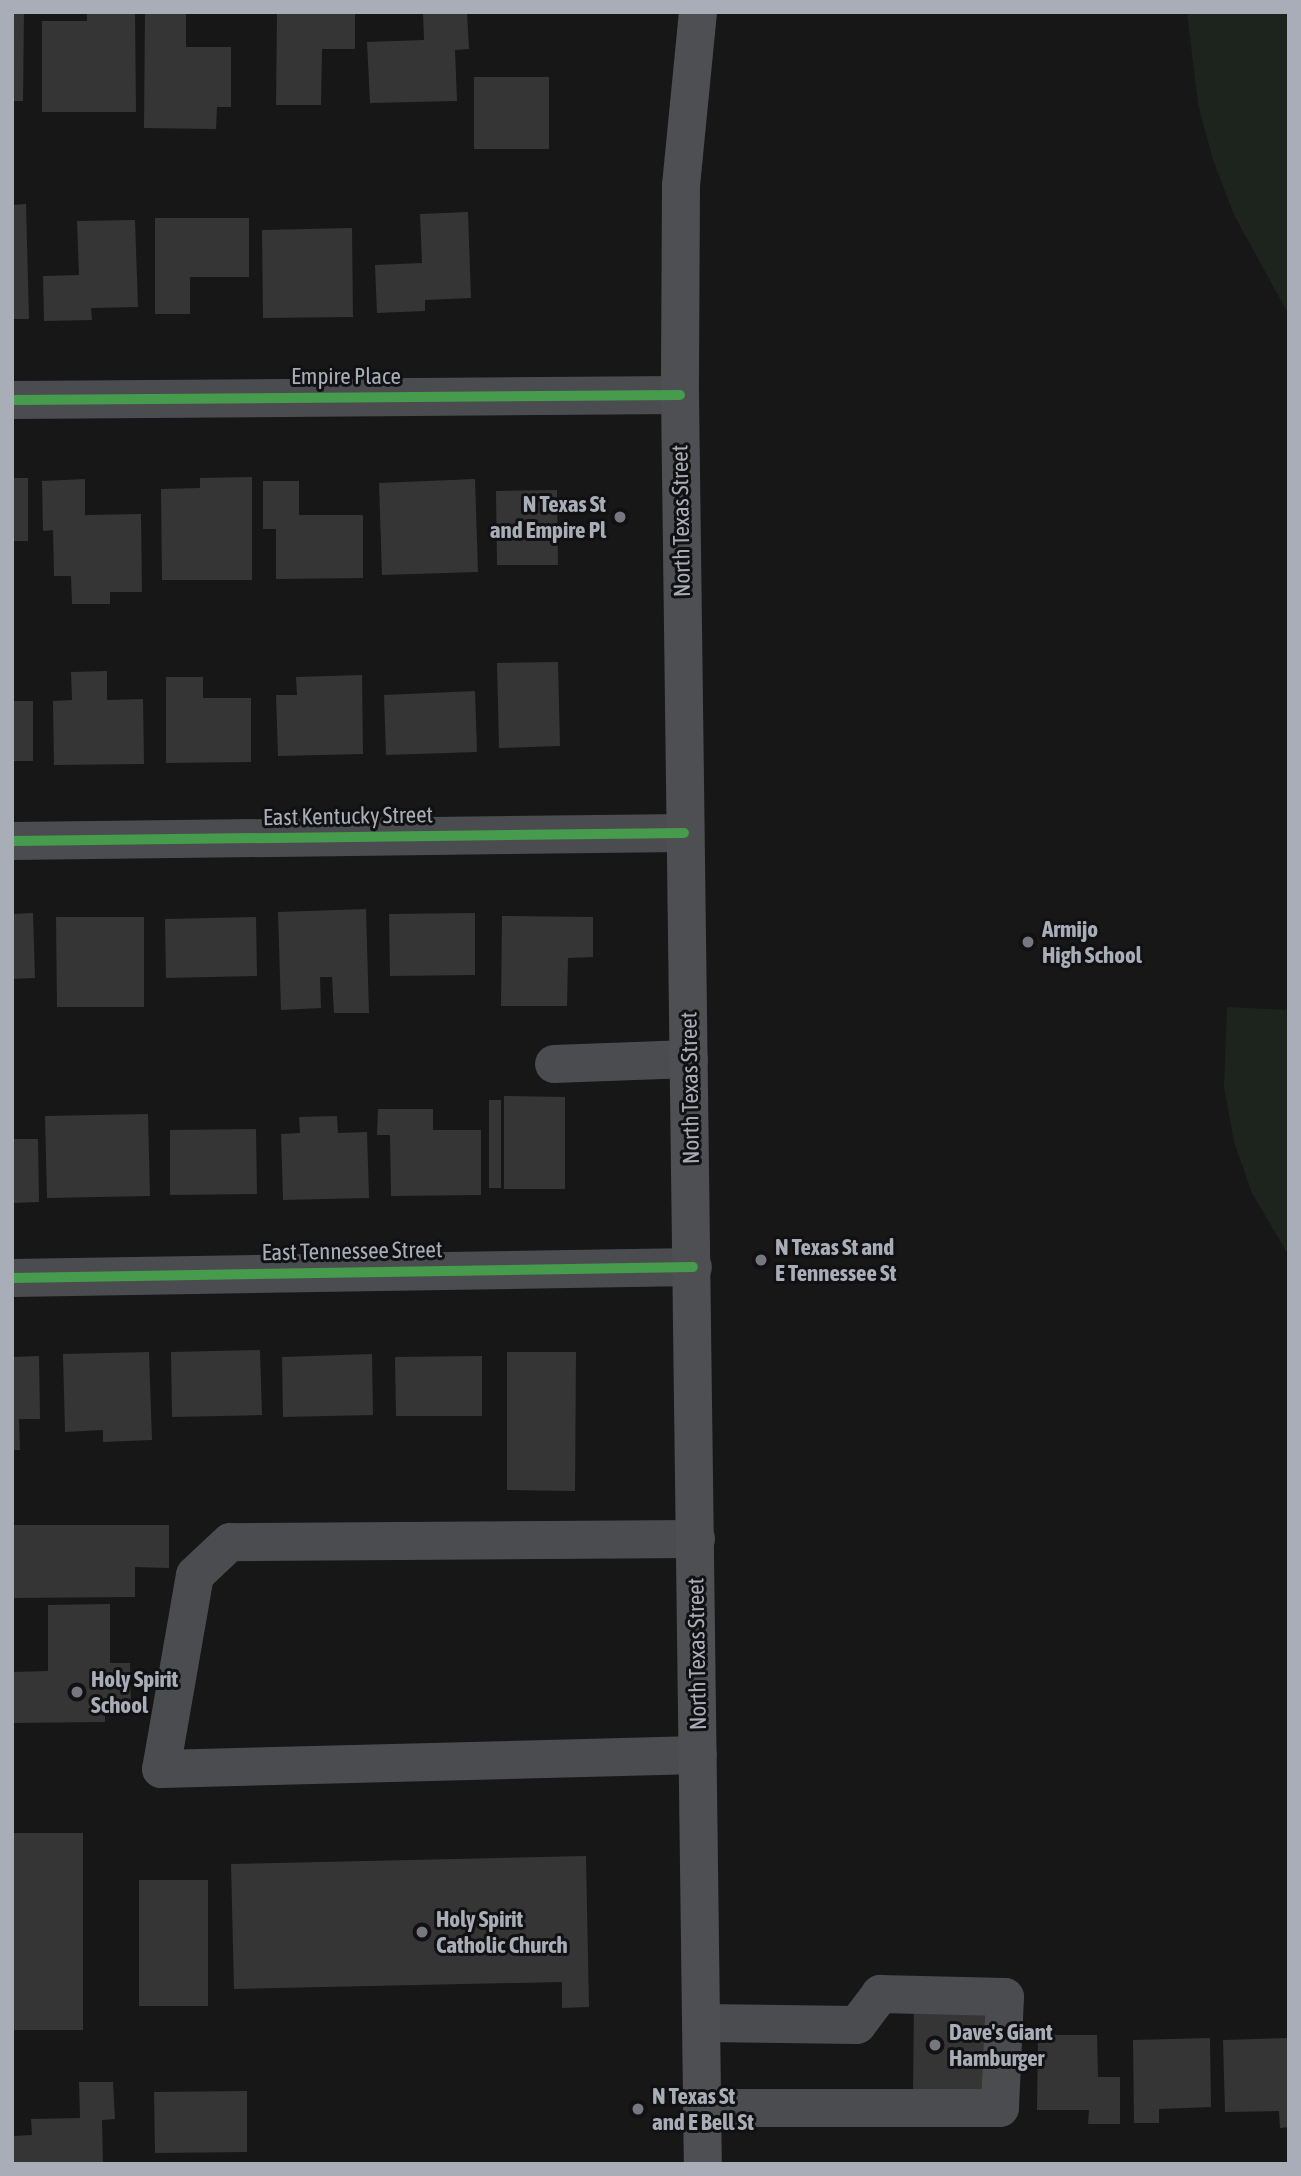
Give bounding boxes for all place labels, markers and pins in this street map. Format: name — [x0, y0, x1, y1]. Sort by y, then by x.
place label: N Texas St and Empire Pl — [490, 490, 606, 544]
marker: N Texas St and Empire Pl — [612, 509, 628, 525]
place label: Armijo High School — [1042, 915, 1142, 969]
marker: Armijo High School — [1020, 934, 1036, 950]
place label: N Texas St and E Tennessee St — [775, 1233, 896, 1287]
marker: N Texas St and E Tennessee St — [753, 1252, 769, 1268]
place label: Holy Spirit School — [91, 1665, 178, 1719]
marker: Holy Spirit School — [69, 1684, 85, 1700]
place label: Holy Spirit Catholic Church — [436, 1905, 568, 1959]
marker: Holy Spirit Catholic Church — [414, 1924, 430, 1940]
place label: Dave's Giant Hamburger — [949, 2018, 1053, 2072]
marker: Dave's Giant Hamburger — [927, 2037, 943, 2053]
place label: N Texas St and E Bell St — [652, 2082, 754, 2136]
marker: N Texas St and E Bell St — [630, 2101, 646, 2117]

